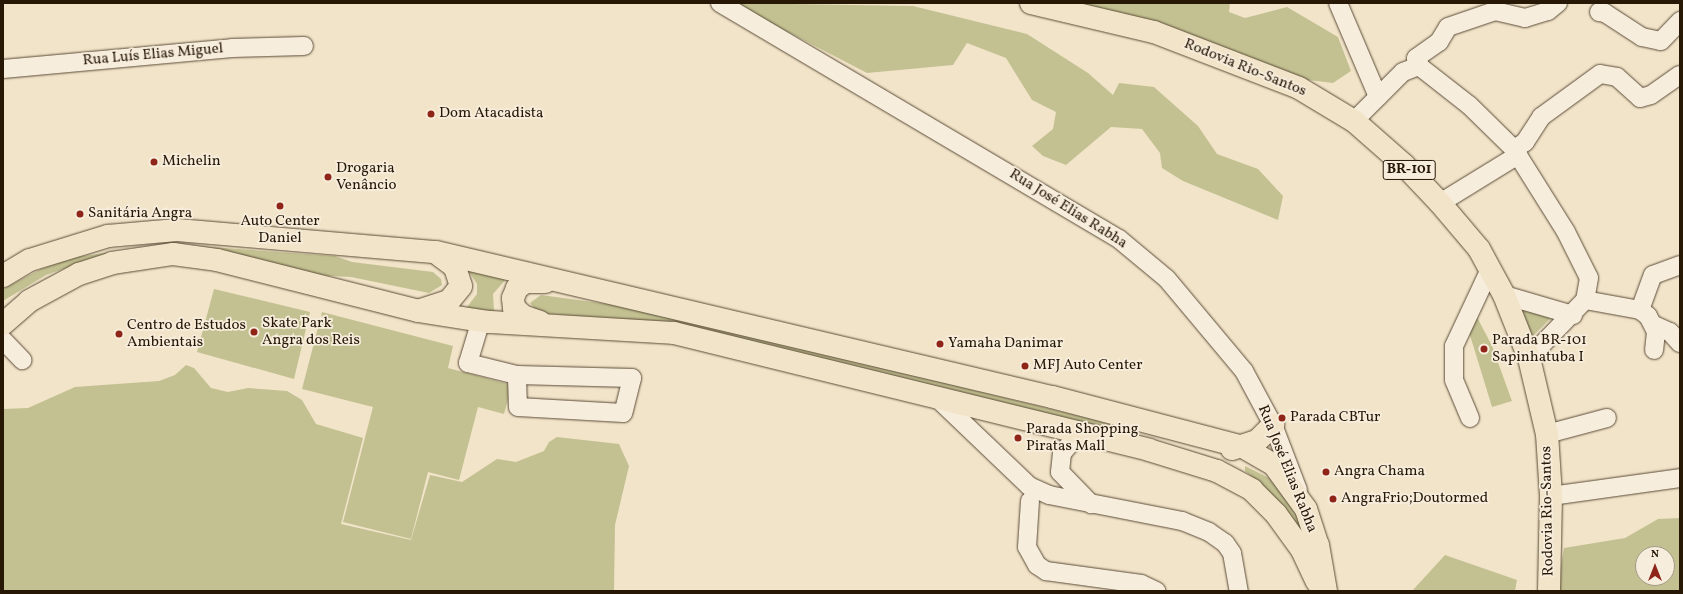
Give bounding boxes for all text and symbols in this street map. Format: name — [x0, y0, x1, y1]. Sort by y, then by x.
street label: Rodovia Rio-Santos — [1181, 35, 1309, 101]
street label: Rua Luís Elias Miguel — [82, 40, 224, 70]
place label: Dom Atacadista — [439, 105, 544, 123]
marker: Dom Atacadista — [426, 109, 436, 119]
place label: Michelin — [162, 153, 221, 171]
marker: Michelin — [149, 157, 159, 167]
road number: BR-101 — [1382, 158, 1436, 182]
place label: Drogaria Venâncio — [336, 159, 397, 194]
street label: Rua José Elias Rabha — [1006, 165, 1130, 253]
marker: Drogaria Venâncio — [323, 172, 333, 182]
marker: Auto Center Daniel — [275, 201, 285, 211]
place label: Sanitária Angra — [88, 205, 192, 223]
marker: Sanitária Angra — [75, 209, 85, 219]
place label: Auto Center Daniel — [240, 212, 320, 247]
place label: Skate Park Angra dos Reis — [262, 314, 360, 349]
place label: Centro de Estudos Ambientais — [127, 316, 246, 351]
marker: Skate Park Angra dos Reis — [249, 327, 259, 337]
marker: Centro de Estudos Ambientais — [114, 329, 124, 339]
place label: Parada BR-101 Sapinhatuba I — [1492, 331, 1587, 366]
place label: Yamaha Danimar — [948, 335, 1063, 353]
marker: Yamaha Danimar — [935, 339, 945, 349]
marker: Parada BR-101 Sapinhatuba I — [1479, 344, 1489, 354]
place label: MFJ Auto Center — [1033, 357, 1142, 375]
marker: MFJ Auto Center — [1020, 361, 1030, 371]
street label: Rua José Elias Rabha — [1253, 403, 1321, 535]
place label: Parada CBTur — [1290, 409, 1380, 427]
marker: Parada CBTur — [1277, 413, 1287, 423]
place label: Parada Shopping Piratas Mall — [1026, 420, 1138, 455]
marker: Parada Shopping Piratas Mall — [1013, 433, 1023, 443]
street label: Rodovia Rio-Santos — [1538, 446, 1558, 576]
place label: Angra Chama — [1334, 463, 1425, 481]
marker: Angra Chama — [1321, 467, 1331, 477]
place label: AngraFrio;Doutormed — [1341, 490, 1488, 508]
marker: AngraFrio;Doutormed — [1328, 494, 1338, 504]
north arrow — [1635, 546, 1675, 586]
text: N — [1651, 547, 1659, 562]

